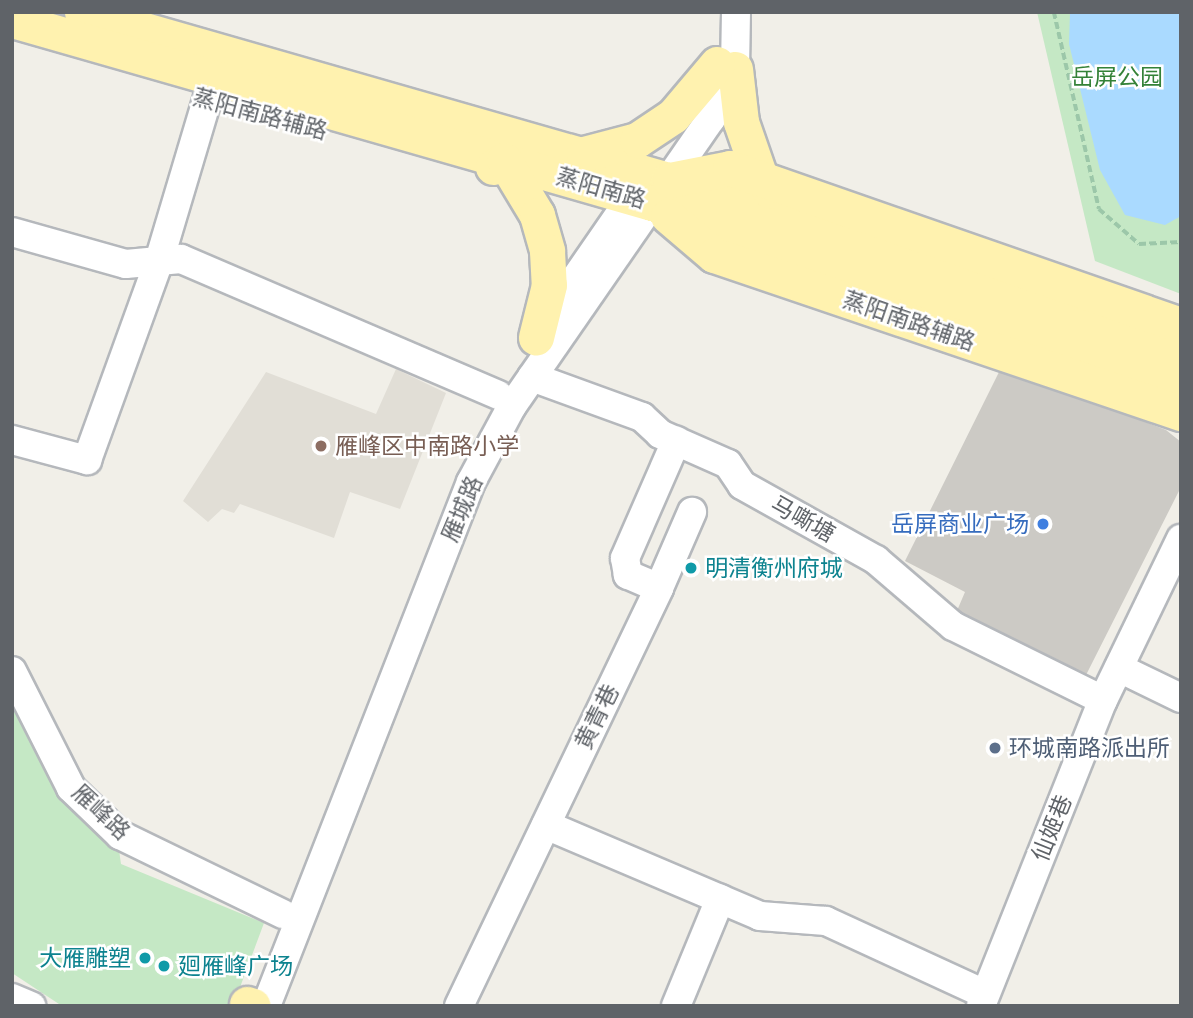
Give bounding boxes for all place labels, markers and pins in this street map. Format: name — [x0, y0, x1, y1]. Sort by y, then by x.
place label: 雁峰区中南路小学 — [335, 432, 519, 460]
marker: 雁峰区中南路小学 — [313, 438, 329, 454]
place label: 岳屏商业广场 — [891, 510, 1029, 538]
marker: 岳屏商业广场 — [1035, 516, 1051, 532]
place label: 明清衡州府城 — [705, 554, 843, 582]
marker: 明清衡州府城 — [683, 560, 699, 576]
place label: 环城南路派出所 — [1009, 734, 1170, 762]
marker: 环城南路派出所 — [987, 740, 1003, 756]
place label: 大雁雕塑 — [39, 944, 131, 972]
marker: 大雁雕塑 — [137, 950, 153, 966]
place label: 廻雁峰广场 — [178, 952, 293, 980]
marker: 廻雁峰广场 — [156, 958, 172, 974]

